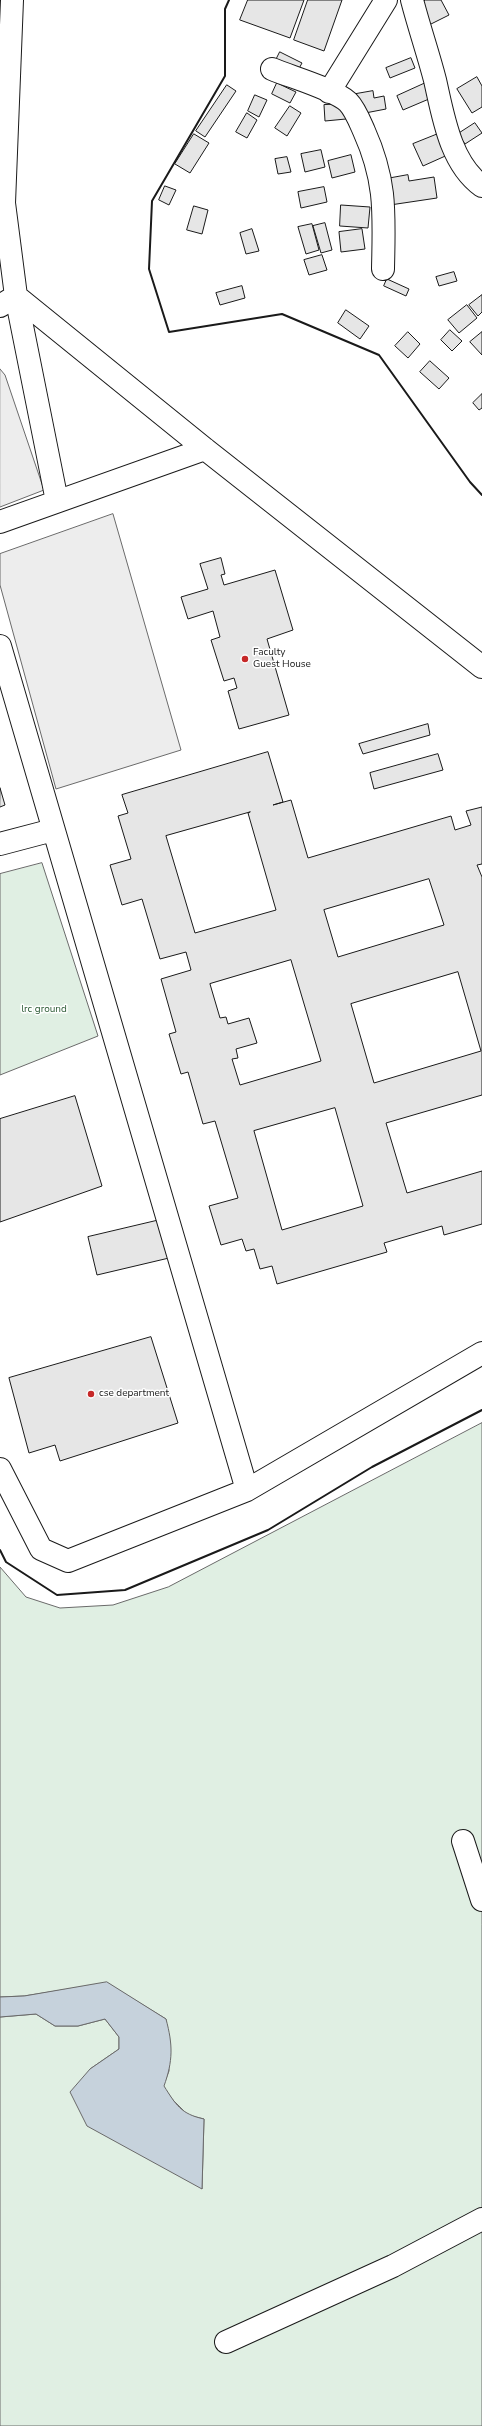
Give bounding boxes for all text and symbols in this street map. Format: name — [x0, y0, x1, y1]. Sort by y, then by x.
place label: Faculty Guest House — [253, 647, 311, 670]
marker: Faculty Guest House — [240, 654, 250, 664]
park label: lrc ground — [21, 1004, 67, 1016]
place label: cse department — [99, 1388, 169, 1400]
marker: cse department — [86, 1389, 96, 1399]

